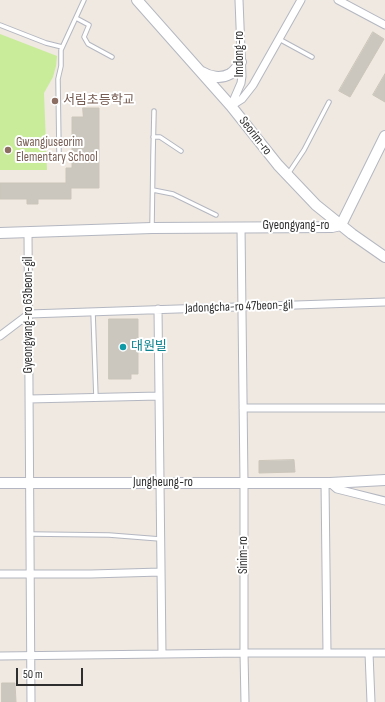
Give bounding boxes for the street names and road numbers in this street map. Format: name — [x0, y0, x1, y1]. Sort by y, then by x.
street label: Imdong-ro — [232, 31, 248, 77]
street label: Seorim-ro — [235, 114, 275, 158]
street label: Gyeongyang-ro — [263, 218, 329, 234]
street label: Gyeongyang-ro 63beon-gil — [21, 257, 37, 373]
street label: Jadongcha-ro 47beon-gil — [185, 297, 293, 317]
street label: Jungheung-ro — [133, 475, 193, 491]
street label: Sinim-ro — [236, 536, 252, 574]

